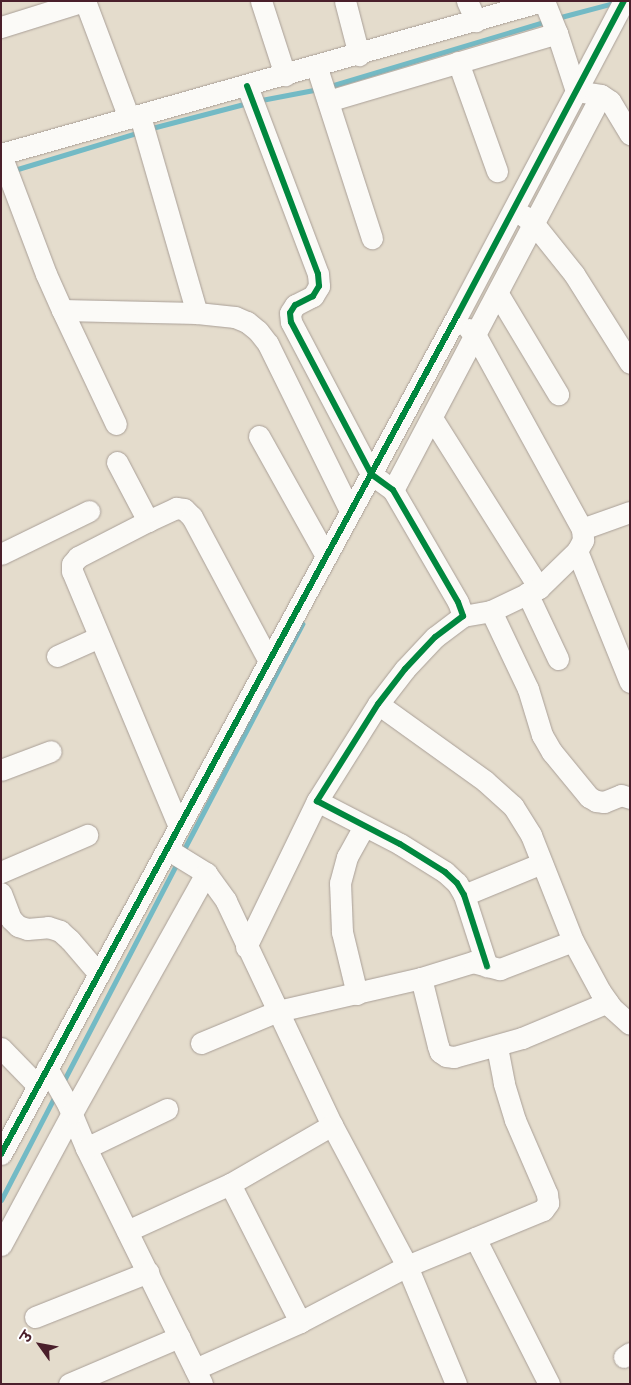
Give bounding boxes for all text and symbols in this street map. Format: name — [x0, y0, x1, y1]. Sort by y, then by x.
north arrow — [15, 1320, 65, 1370]
text: उ — [17, 1328, 37, 1345]

